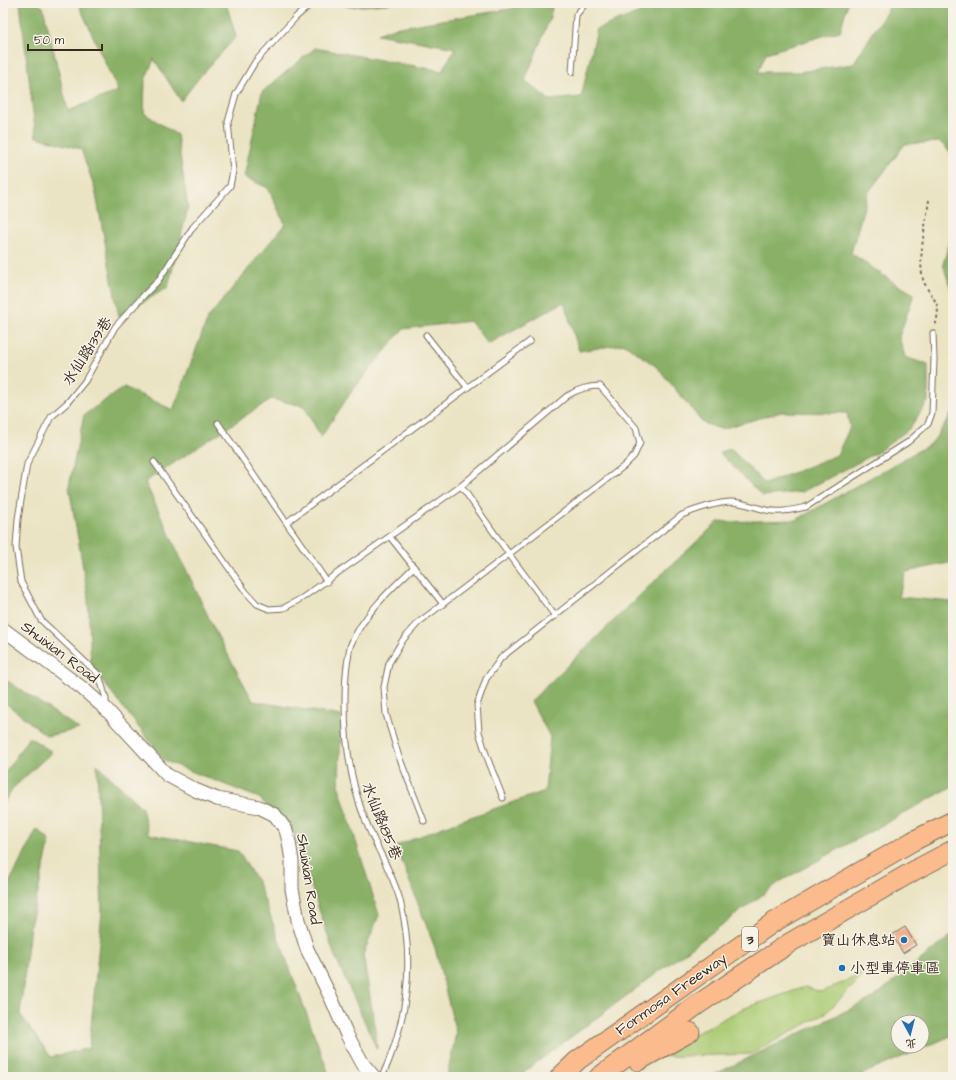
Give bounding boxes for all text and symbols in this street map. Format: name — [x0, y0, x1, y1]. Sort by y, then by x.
scale bar — [28, 26, 102, 52]
text: 50 m — [34, 32, 65, 49]
street label: 水仙路139巷 — [57, 313, 117, 390]
street label: Shuixian Road — [17, 616, 103, 689]
street label: 水仙路185巷 — [356, 779, 407, 863]
street label: Shuixian Road — [291, 832, 326, 926]
road number: 3 — [742, 927, 758, 951]
place label: 寶山休息站 — [821, 930, 896, 951]
marker: 寶山休息站 — [899, 935, 909, 945]
street label: Formosa Freeway — [612, 948, 732, 1041]
place label: 小型車停車區 — [850, 958, 940, 979]
marker: 小型車停車區 — [837, 963, 847, 973]
north arrow — [890, 1014, 930, 1054]
text: 北 — [905, 1035, 918, 1052]

